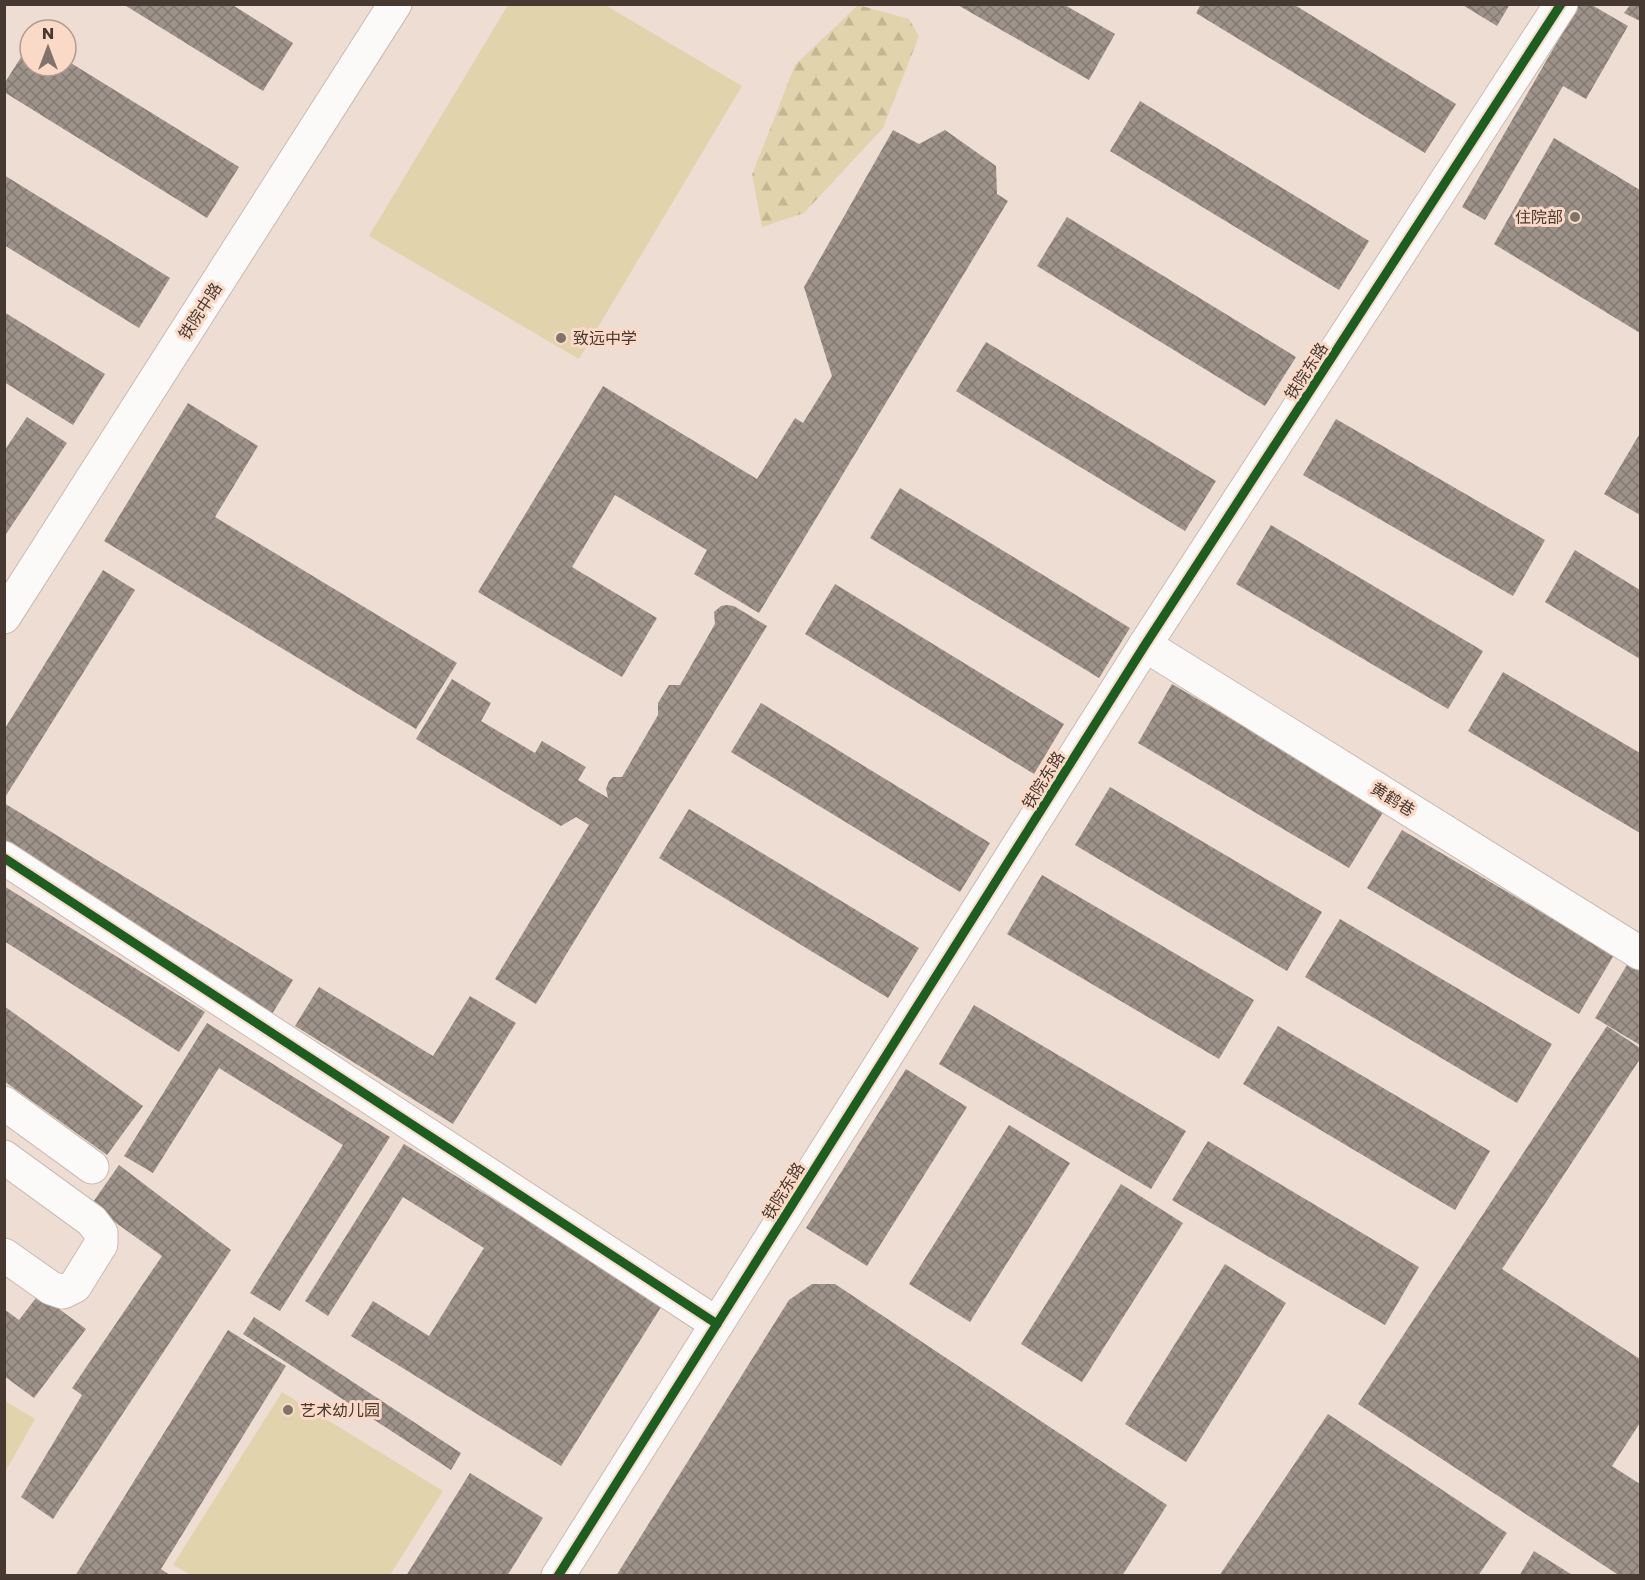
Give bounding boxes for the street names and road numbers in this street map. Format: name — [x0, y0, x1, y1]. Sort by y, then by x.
street label: 铁院中路 — [173, 278, 227, 344]
street label: 铁院东路 — [1279, 338, 1333, 404]
street label: 铁院东路 — [1017, 747, 1070, 814]
street label: 黄鹤巷 — [1366, 777, 1419, 822]
street label: 铁院东路 — [757, 1158, 810, 1225]

